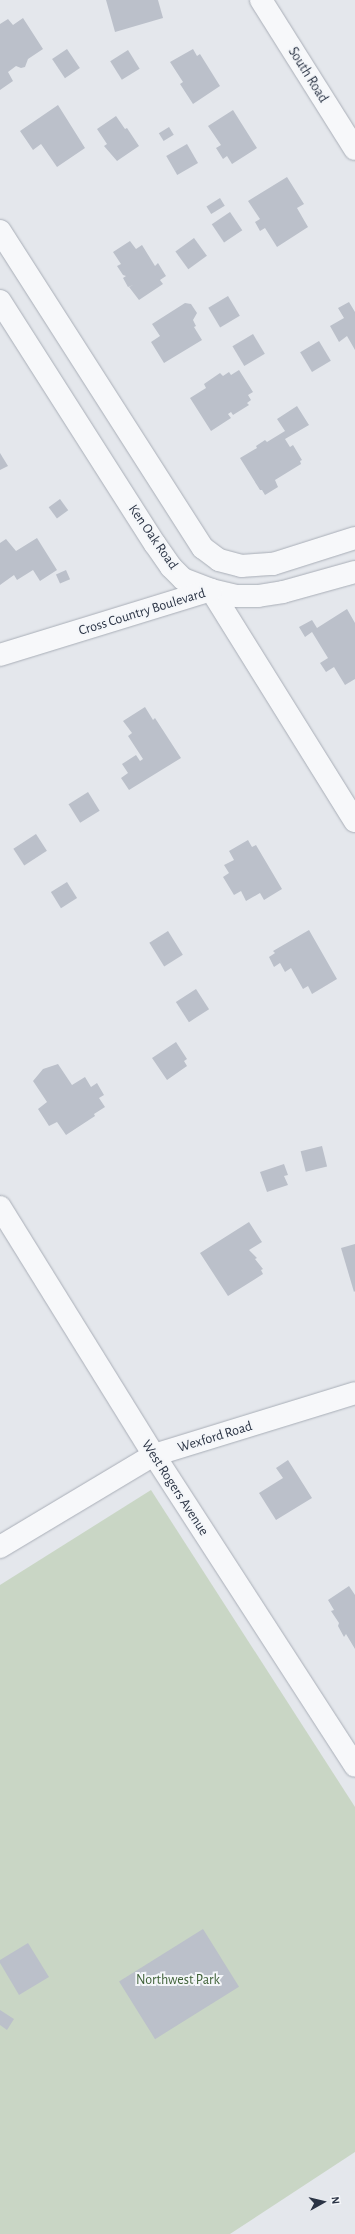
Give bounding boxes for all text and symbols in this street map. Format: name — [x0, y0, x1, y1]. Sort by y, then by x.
street label: South Road — [284, 44, 332, 106]
street label: Ken Oak Road — [125, 501, 181, 573]
street label: Cross Country Boulevard — [77, 585, 207, 639]
street label: Wexford Road — [176, 1418, 254, 1456]
street label: West Rogers Avenue — [138, 1437, 212, 1539]
park label: Northwest Park — [136, 1972, 220, 1988]
north arrow — [303, 2182, 343, 2222]
text: N — [329, 2196, 341, 2205]

